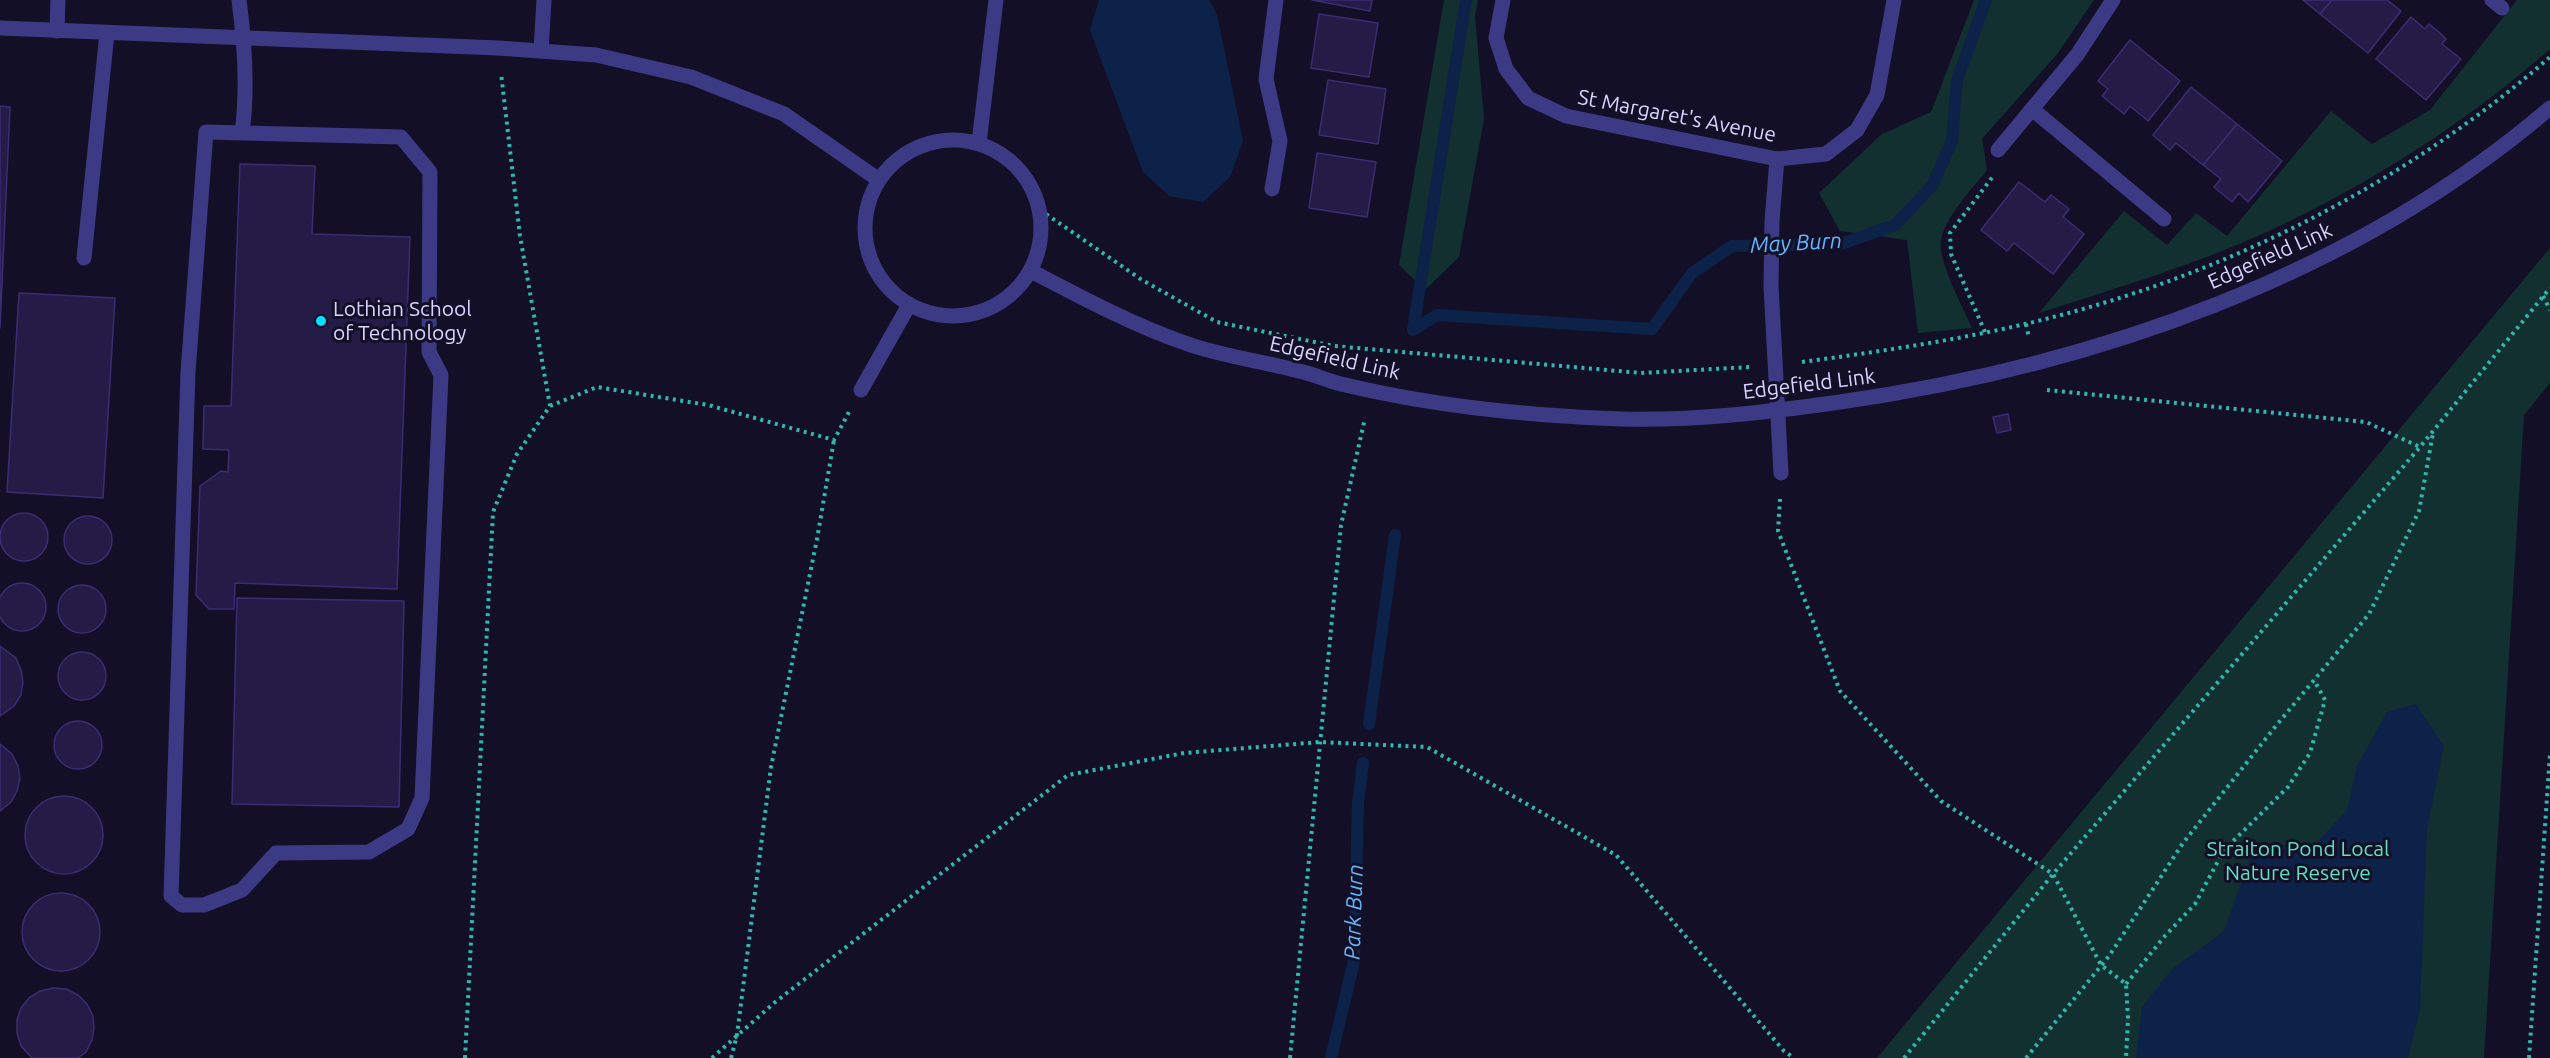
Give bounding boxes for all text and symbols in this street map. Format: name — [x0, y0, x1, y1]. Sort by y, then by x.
street label: St Margaret's Avenue — [1576, 84, 1778, 148]
street label: Edgefield Link — [2204, 217, 2336, 295]
water label: May Burn — [1749, 227, 1843, 259]
place label: Lothian School of Technology — [333, 296, 472, 346]
marker: Lothian School of Technology — [314, 314, 328, 328]
street label: Edgefield Link — [1267, 331, 1403, 385]
street label: Edgefield Link — [1741, 363, 1877, 405]
park label: Straiton Pond Local Nature Reserve — [2206, 836, 2390, 886]
water label: Park Burn — [1339, 864, 1369, 960]

